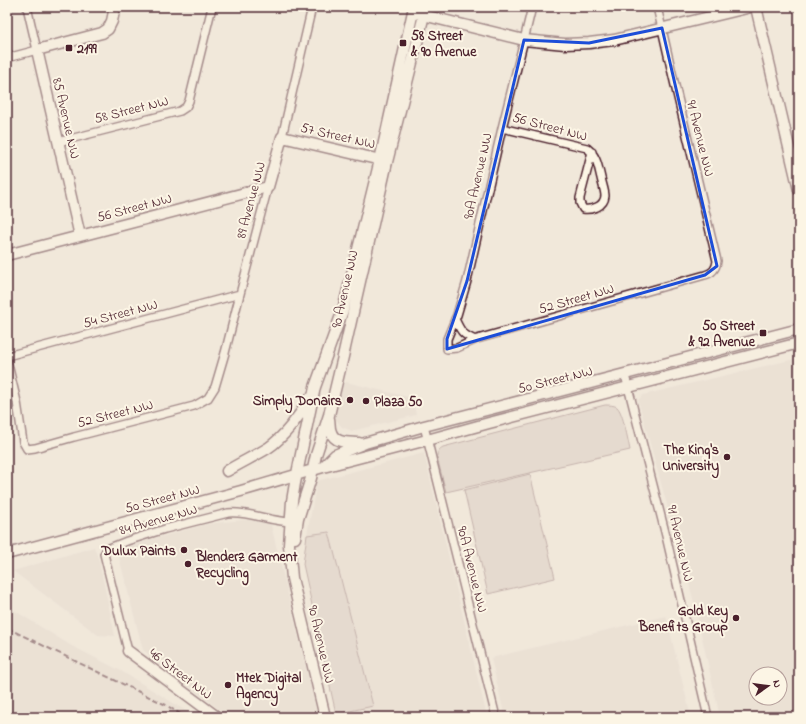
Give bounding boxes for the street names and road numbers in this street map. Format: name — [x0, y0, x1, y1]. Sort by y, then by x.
street label: 85 Avenue NW — [46, 76, 85, 161]
street label: 58 Street NW — [92, 91, 171, 130]
street label: 91 Avenue NW — [680, 98, 719, 179]
street label: 56 Street NW — [510, 107, 590, 148]
street label: 57 Street NW — [298, 118, 377, 155]
street label: 90A Avenue NW — [458, 131, 499, 222]
street label: 89 Avenue NW — [231, 160, 272, 241]
street label: 56 Street NW — [95, 188, 174, 229]
street label: 90 Avenue NW — [326, 248, 365, 330]
street label: 52 Street NW — [536, 279, 617, 320]
street label: 54 Street NW — [81, 294, 160, 334]
street label: 50 Street NW — [516, 361, 595, 400]
street label: 52 Street NW — [75, 395, 156, 434]
street label: 50 Street NW — [123, 479, 202, 520]
street label: 84 Avenue NW — [117, 499, 200, 542]
street label: 91 Avenue NW — [661, 503, 699, 584]
street label: 90A Avenue NW — [451, 524, 492, 615]
street label: 90 Avenue NW — [301, 603, 340, 686]
street label: 46 Street NW — [144, 643, 216, 705]

